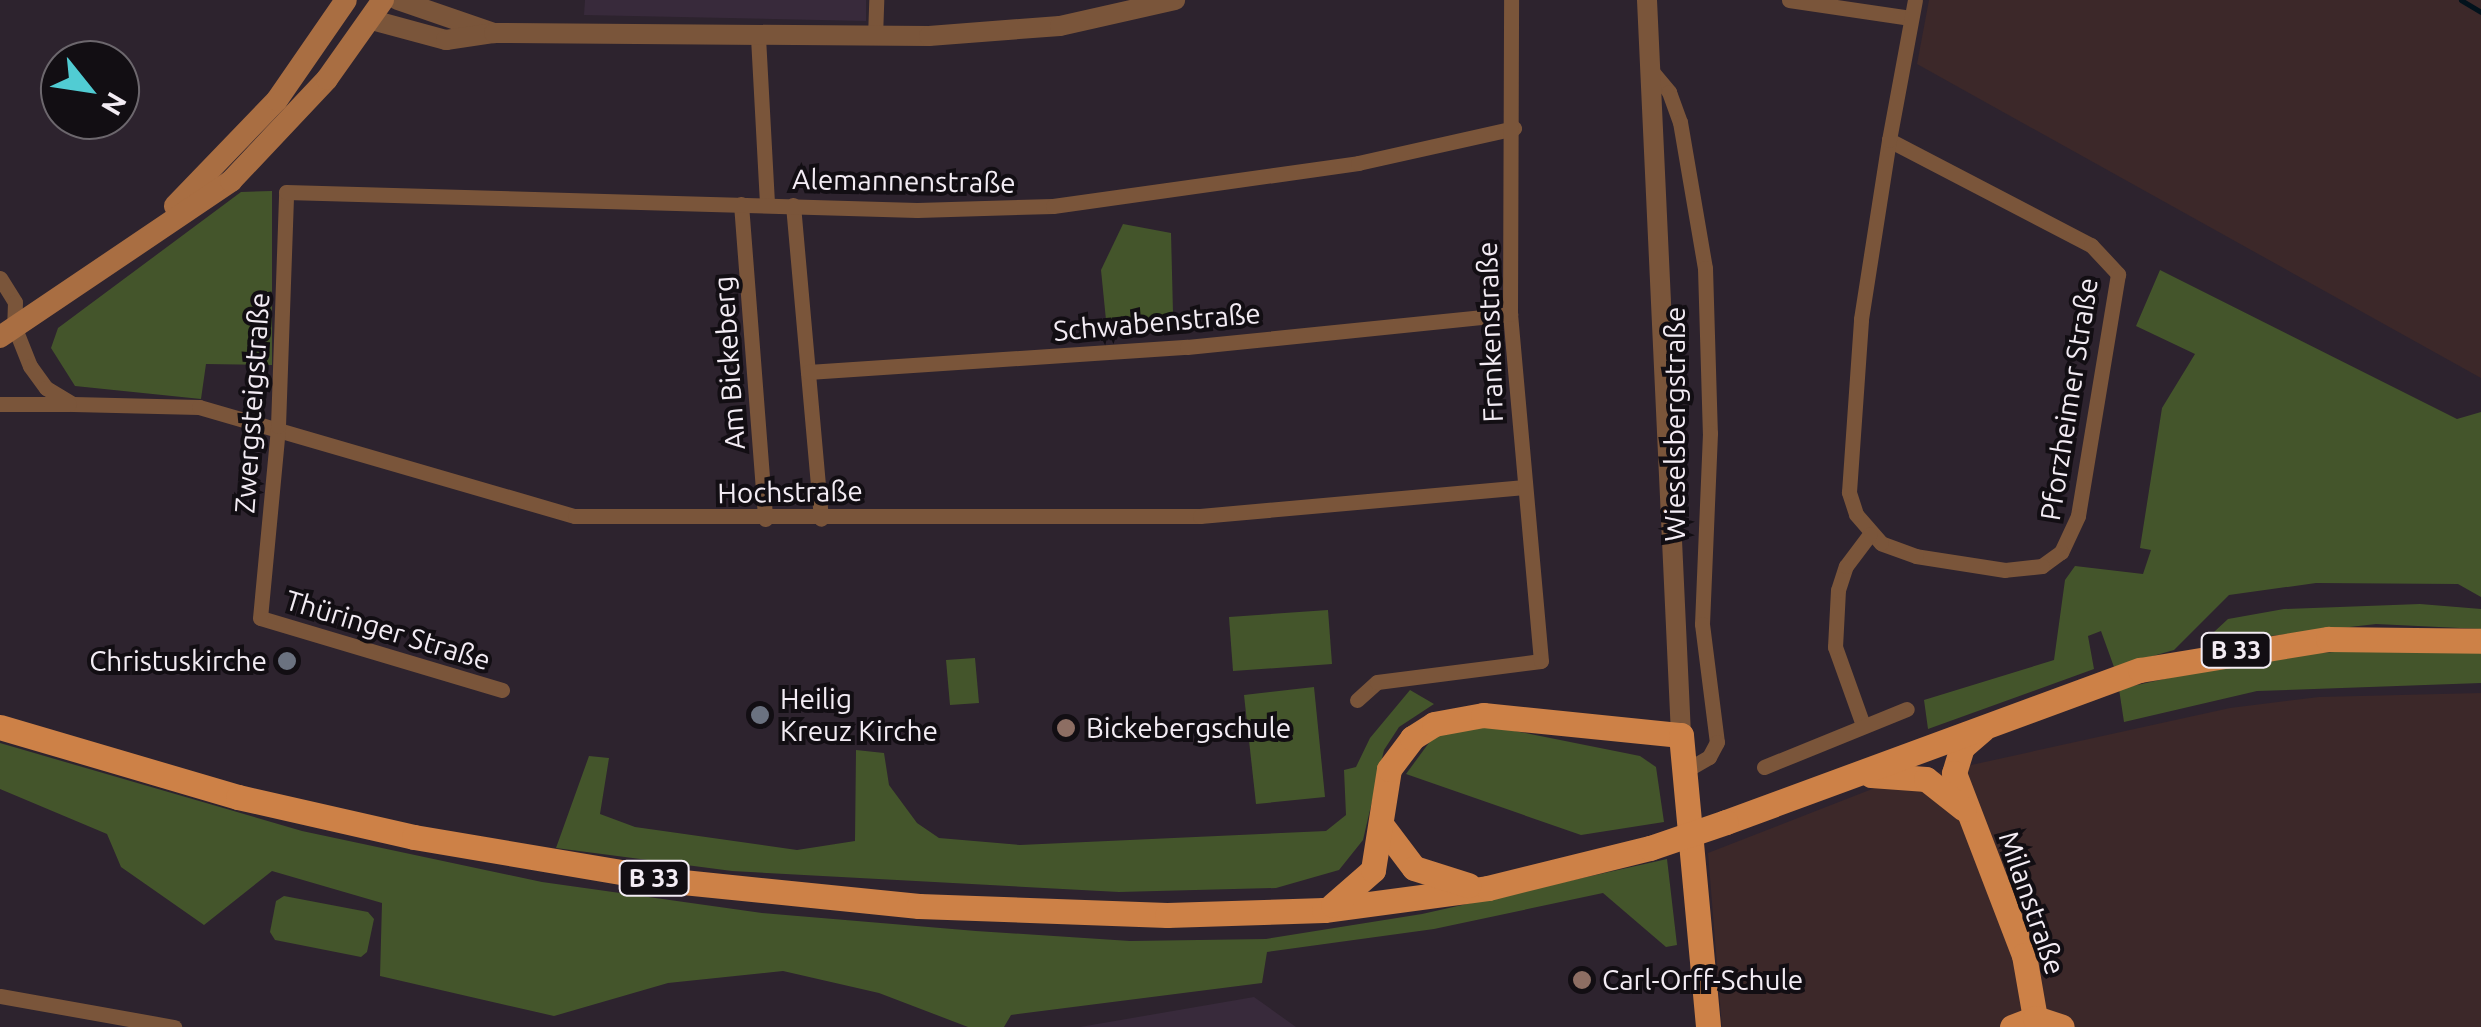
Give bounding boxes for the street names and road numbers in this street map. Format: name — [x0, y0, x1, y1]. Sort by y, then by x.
street label: Alemannenstraße — [792, 162, 1016, 200]
street label: Frankenstraße — [1470, 241, 1510, 423]
street label: Am Bickeberg — [706, 275, 752, 451]
street label: Pforzheimer Straße — [2033, 275, 2105, 523]
street label: Zwergsteigstraße — [228, 291, 276, 515]
street label: Schwabenstraße — [1052, 296, 1262, 348]
street label: Wieselsbergstraße — [1658, 307, 1692, 541]
street label: Hochstraße — [717, 474, 863, 510]
street label: Thüringer Straße — [281, 583, 495, 677]
road number: B 33 — [2198, 630, 2274, 670]
street label: Milanstraße — [1992, 827, 2072, 979]
road number: B 33 — [616, 858, 692, 898]

